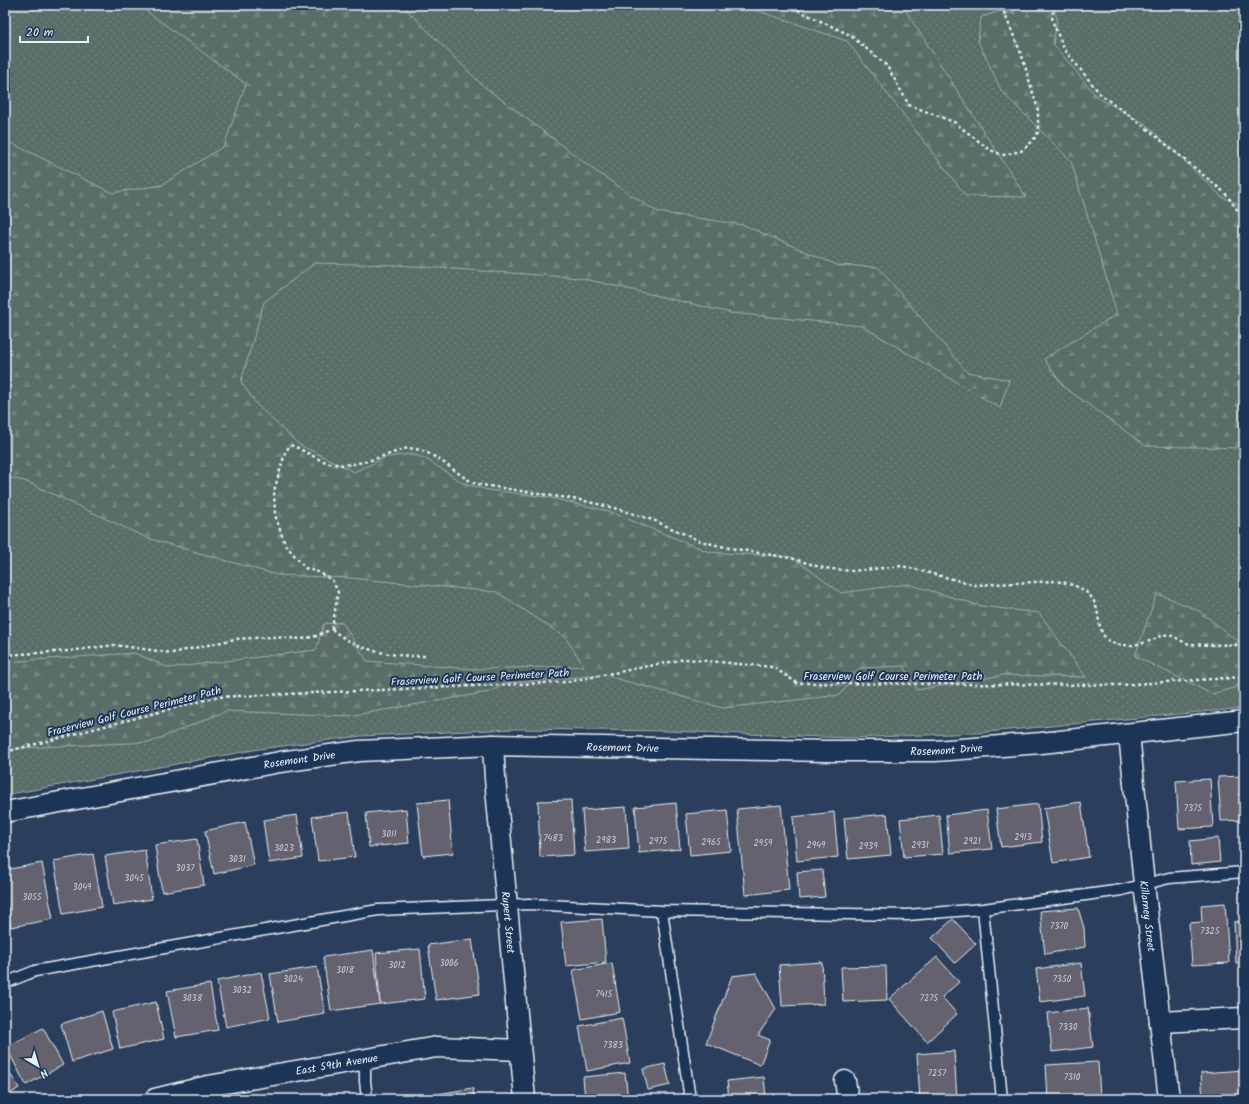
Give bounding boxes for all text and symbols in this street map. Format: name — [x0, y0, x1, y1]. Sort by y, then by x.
scale bar — [20, 18, 88, 44]
text: 20 m — [26, 23, 54, 42]
street label: Fraserview Golf Course Perimeter Path — [390, 664, 570, 692]
street label: Fraserview Golf Course Perimeter Path — [804, 668, 982, 686]
street label: Fraserview Golf Course Perimeter Path — [45, 682, 223, 742]
street label: Rosemont Drive — [586, 739, 659, 758]
street label: Rosemont Drive — [910, 739, 983, 761]
street label: Rosemont Drive — [262, 746, 337, 775]
house number: 7375 — [1184, 801, 1203, 816]
house number: 3011 — [381, 827, 397, 842]
house number: 2913 — [1014, 830, 1032, 845]
house number: 7483 — [543, 831, 563, 846]
house number: 2983 — [596, 833, 616, 848]
house number: 2975 — [649, 834, 668, 849]
house number: 2921 — [963, 834, 981, 849]
house number: 2965 — [701, 835, 722, 850]
house number: 2959 — [754, 836, 773, 851]
house number: 2949 — [807, 838, 826, 853]
house number: 2931 — [911, 838, 929, 853]
house number: 2939 — [858, 839, 878, 854]
house number: 3023 — [274, 841, 294, 856]
house number: 3031 — [228, 852, 246, 867]
house number: 3037 — [176, 861, 195, 876]
house number: 3045 — [124, 871, 145, 886]
house number: 3049 — [73, 880, 92, 895]
street label: Killarney Street — [1134, 880, 1160, 954]
house number: 3055 — [22, 890, 43, 905]
street label: Rupert Street — [496, 891, 519, 955]
house number: 7370 — [1050, 919, 1068, 934]
house number: 7325 — [1200, 924, 1221, 939]
house number: 3006 — [439, 956, 459, 971]
house number: 3012 — [388, 958, 406, 973]
house number: 3018 — [336, 963, 355, 978]
house number: 3024 — [283, 972, 303, 987]
house number: 7350 — [1053, 972, 1072, 987]
house number: 3032 — [232, 983, 252, 998]
house number: 7415 — [596, 987, 614, 1002]
house number: 3038 — [182, 991, 203, 1006]
house number: 7275 — [920, 991, 939, 1006]
house number: 7330 — [1059, 1020, 1078, 1035]
house number: 7383 — [603, 1038, 623, 1053]
north arrow — [18, 1046, 58, 1086]
street label: East 59th Avenue — [294, 1049, 379, 1081]
text: N — [35, 1064, 52, 1082]
house number: 7257 — [928, 1066, 947, 1081]
house number: 7310 — [1064, 1070, 1081, 1085]

